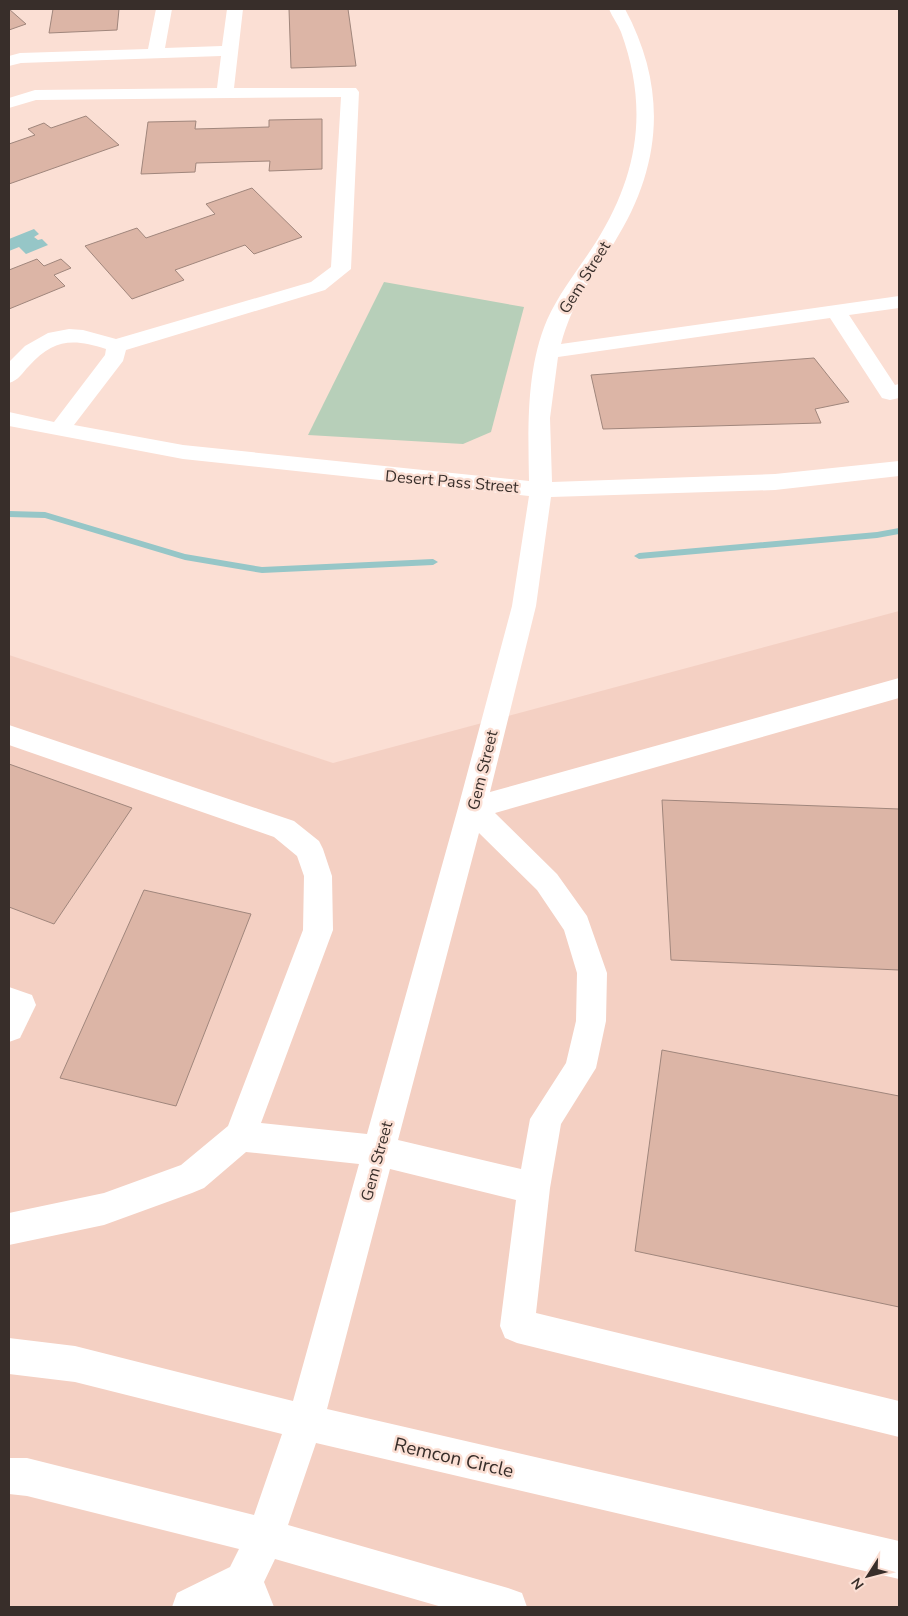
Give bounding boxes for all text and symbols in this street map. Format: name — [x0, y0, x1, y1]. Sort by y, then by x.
street label: Gem Street — [554, 237, 616, 318]
street label: Desert Pass Street — [384, 465, 520, 499]
street label: Gem Street — [462, 728, 504, 812]
street label: Gem Street — [356, 1119, 398, 1204]
street label: Remcon Circle — [391, 1432, 516, 1484]
north arrow — [843, 1551, 893, 1601]
text: N — [847, 1574, 869, 1593]

